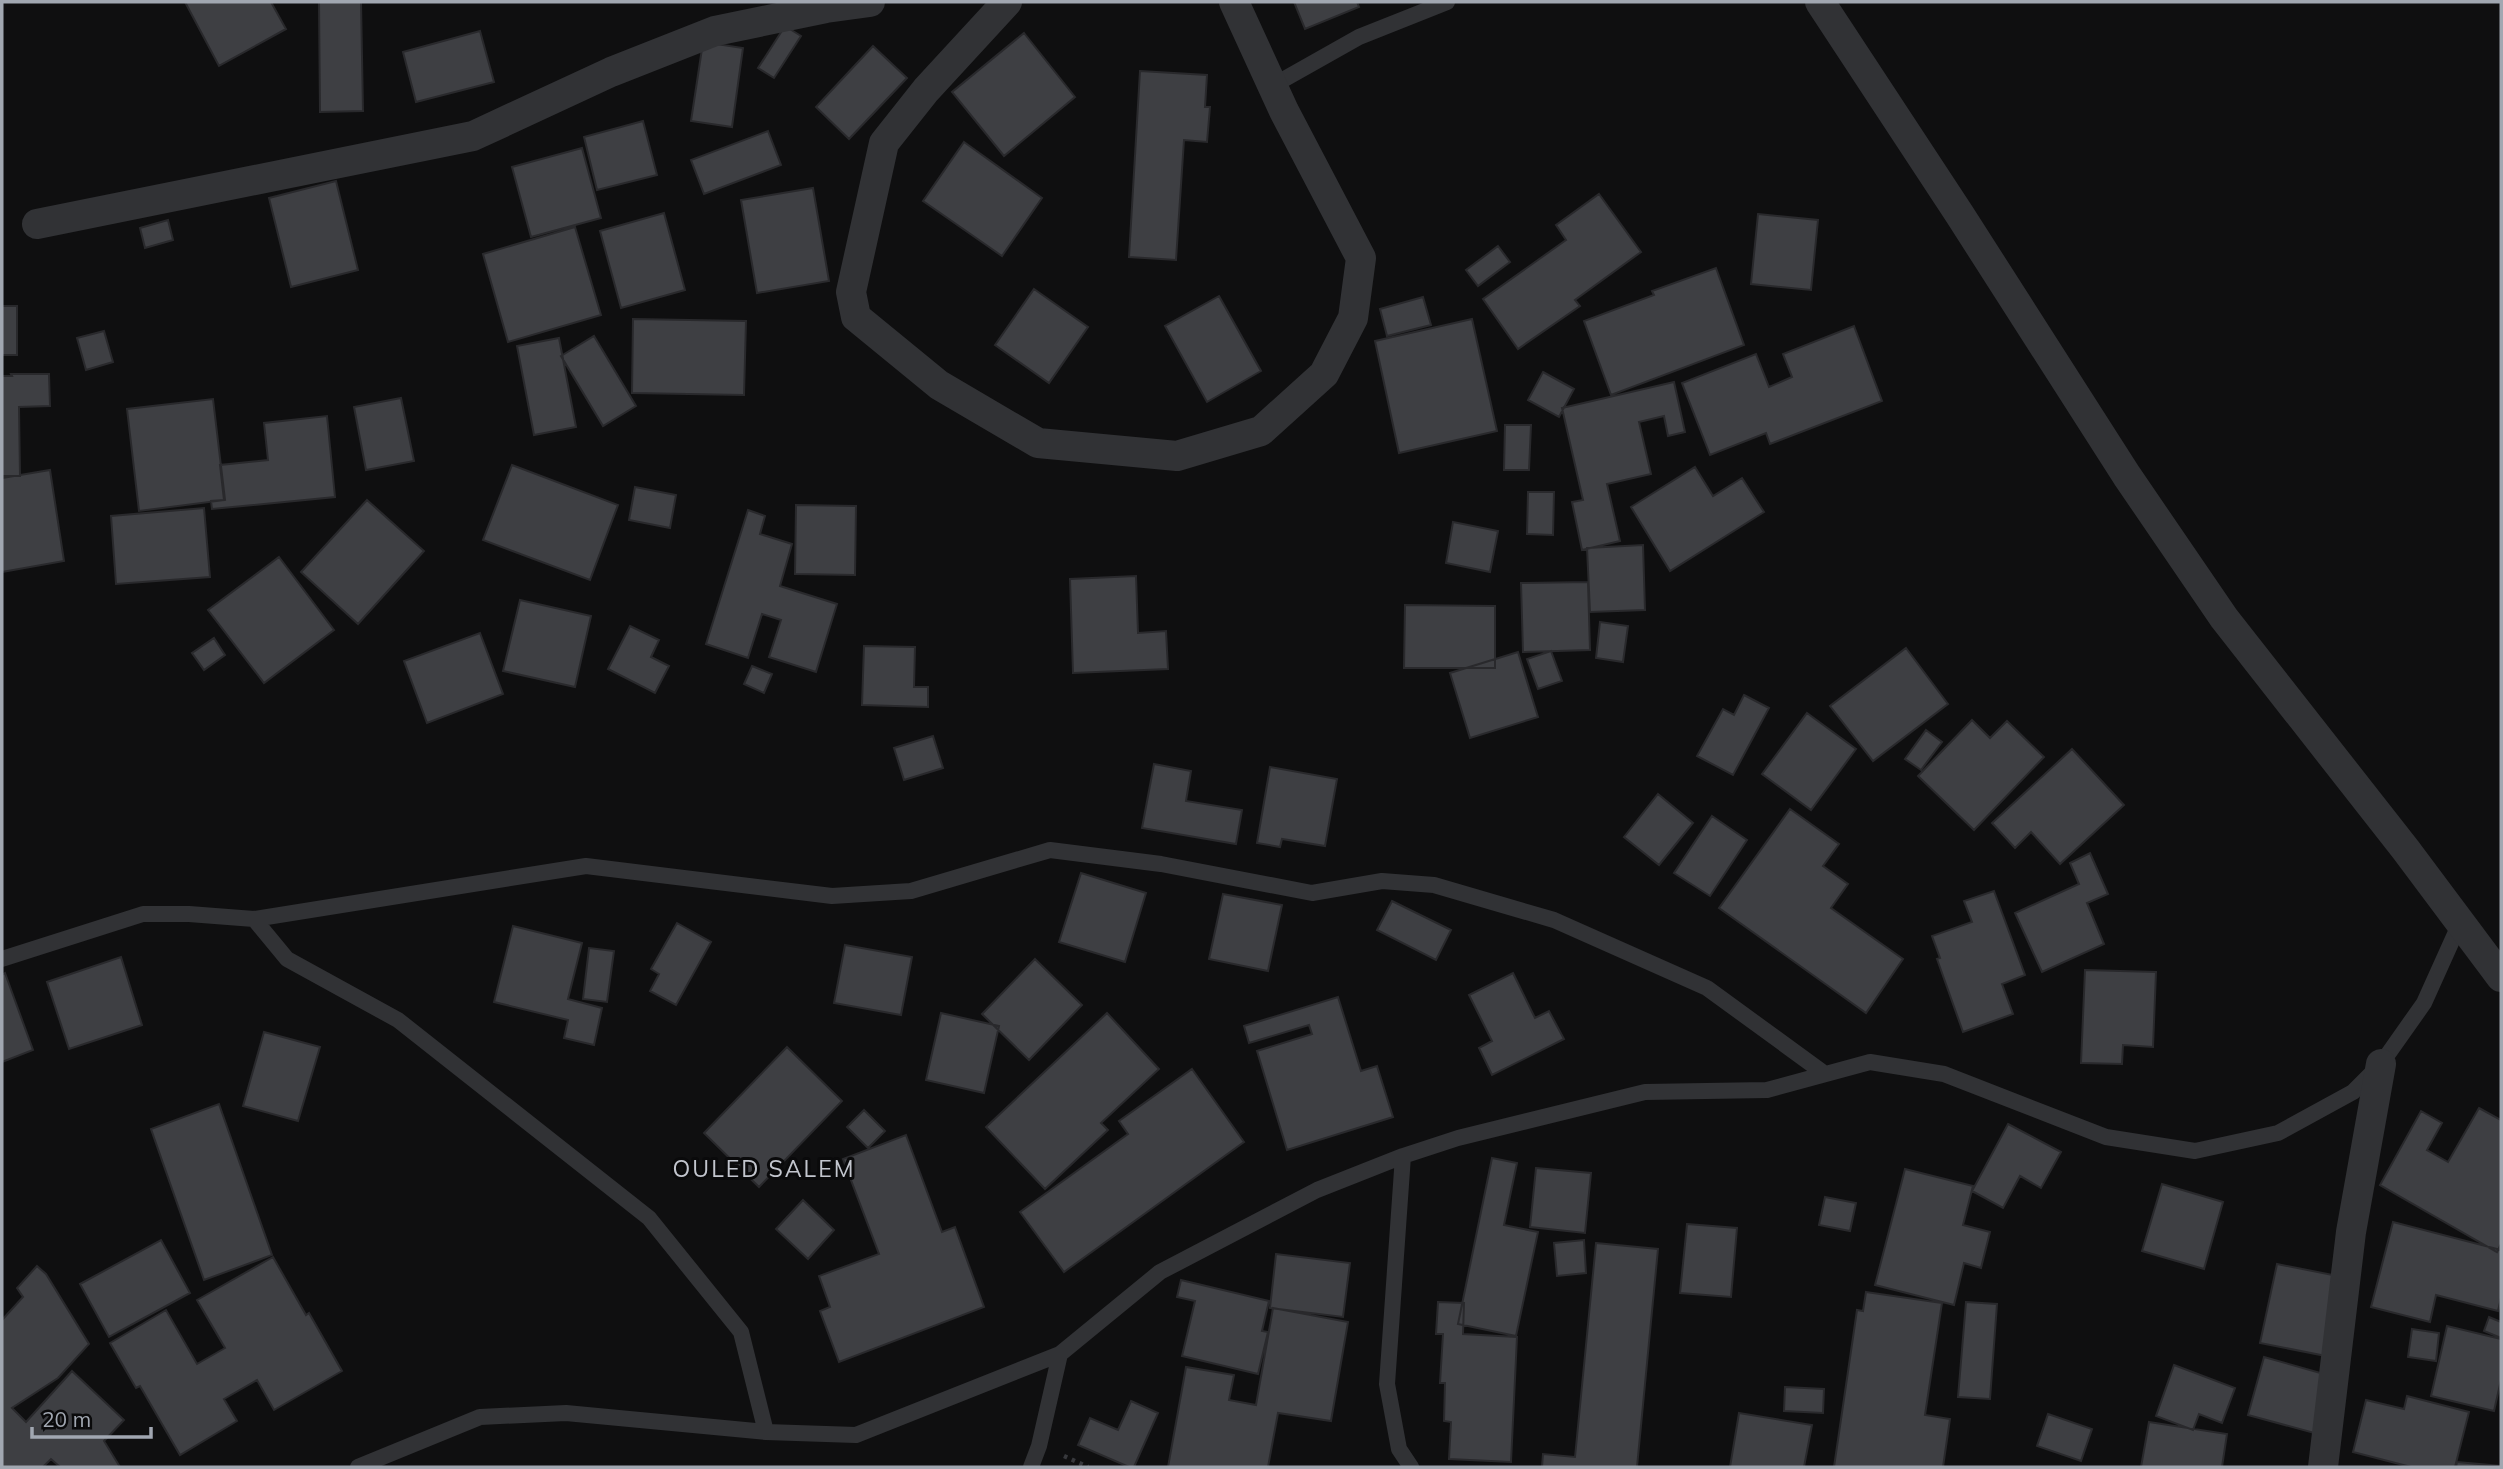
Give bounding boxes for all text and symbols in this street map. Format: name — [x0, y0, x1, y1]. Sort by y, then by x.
district label: OULED SALEM — [673, 1154, 855, 1183]
scale bar — [32, 1396, 150, 1440]
text: 20 m — [42, 1406, 91, 1432]

